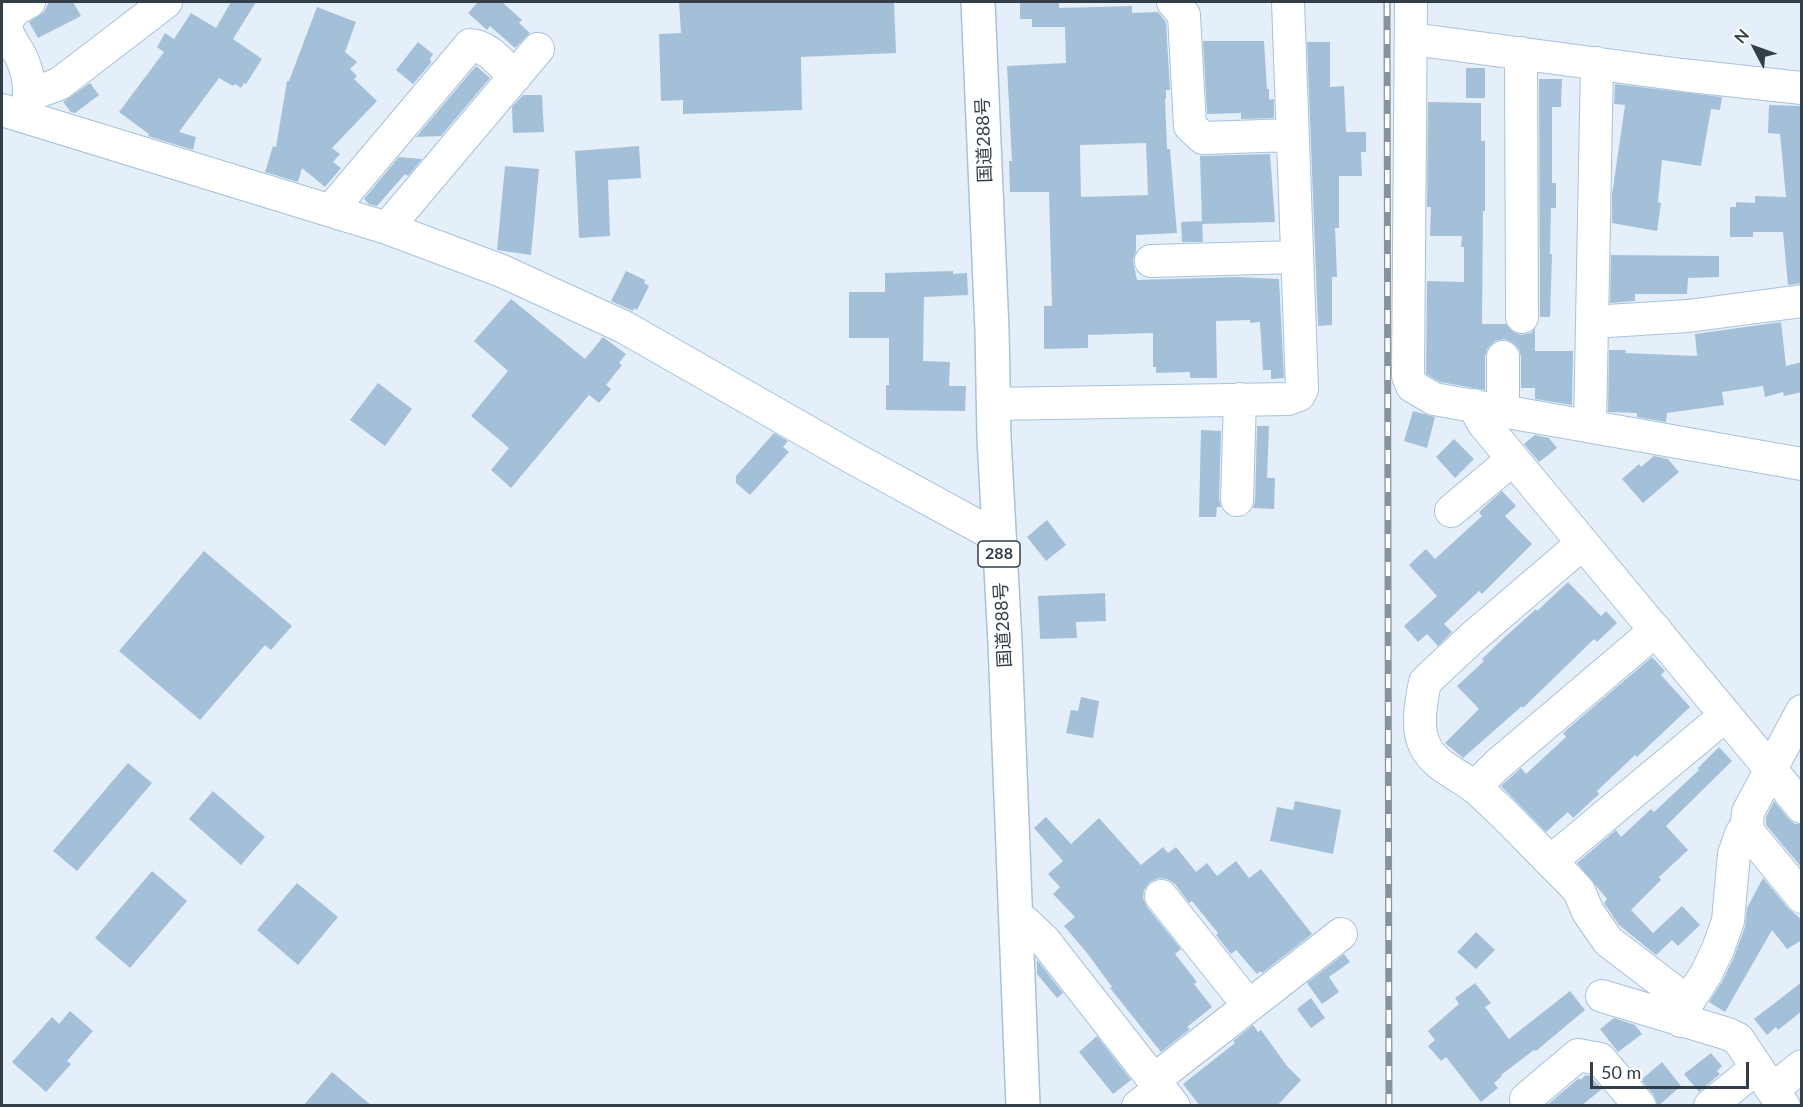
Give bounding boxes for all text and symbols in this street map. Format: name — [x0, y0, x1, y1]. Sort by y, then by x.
north arrow — [1725, 18, 1785, 78]
text: N — [1730, 25, 1752, 47]
street label: 国道288号 — [972, 97, 996, 183]
road number: 288 — [978, 541, 1020, 567]
street label: 国道288号 — [990, 582, 1016, 668]
scale bar — [1593, 1050, 1752, 1088]
text: 50 m — [1601, 1061, 1641, 1083]

